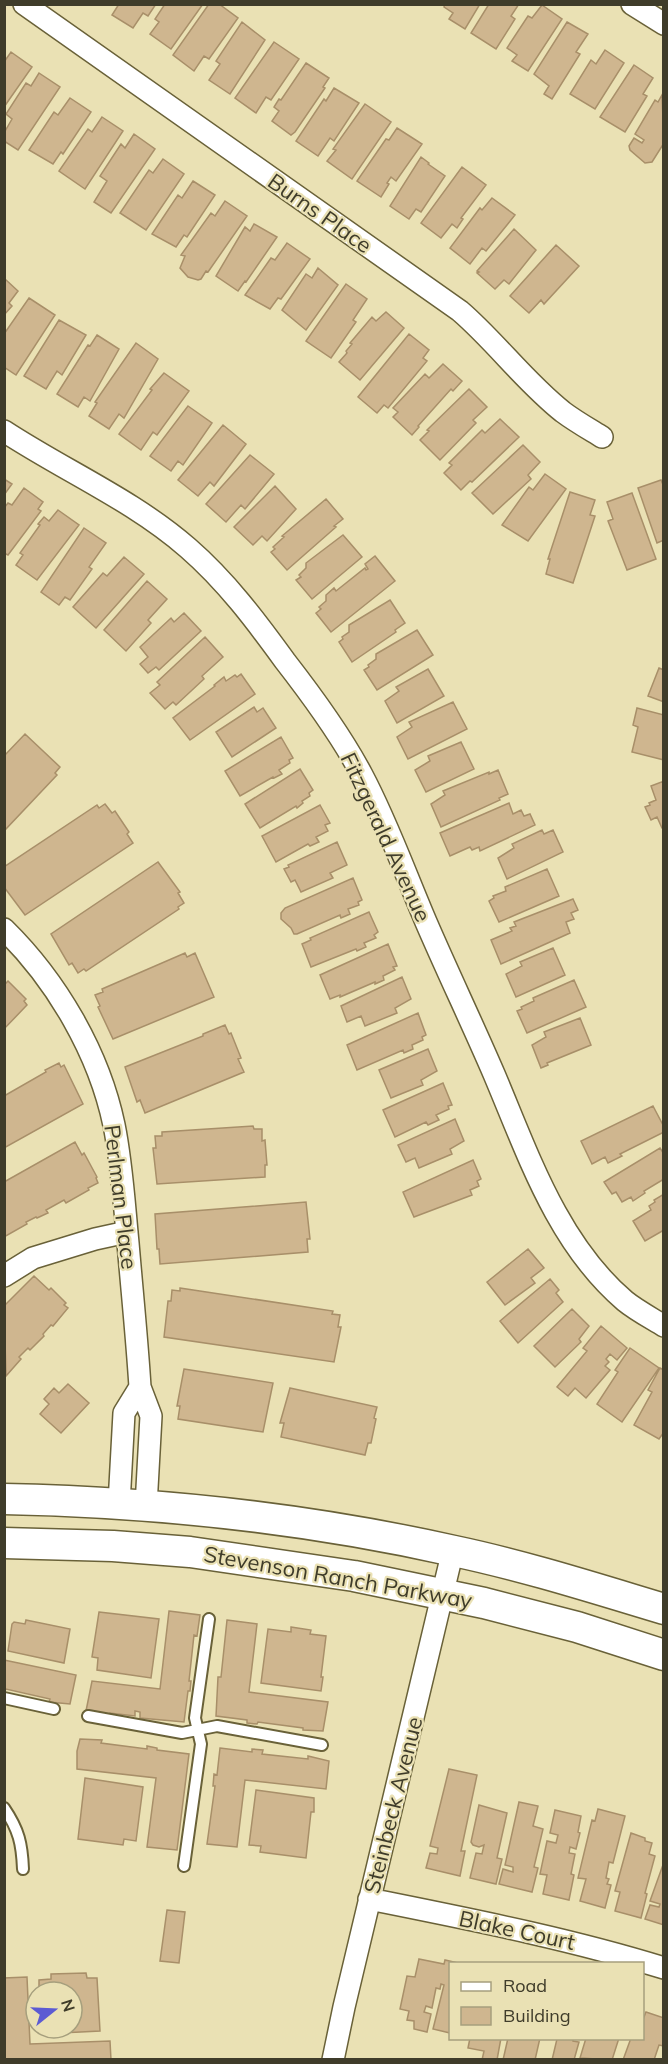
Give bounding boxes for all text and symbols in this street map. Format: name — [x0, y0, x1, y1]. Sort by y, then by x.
street label: Burns Place — [263, 167, 377, 259]
street label: Fitzgerald Avenue — [335, 748, 437, 926]
street label: Perlman Place — [98, 1123, 144, 1271]
street label: Stevenson Ranch Parkway — [202, 1540, 475, 1614]
street label: Steinbeck Avenue — [358, 1714, 428, 1896]
street label: Blake Court — [456, 1904, 578, 1956]
legend — [449, 1962, 644, 2040]
text: Road — [503, 1974, 547, 1997]
north arrow — [24, 1980, 84, 2040]
text: N — [57, 1997, 80, 2014]
text: Building — [503, 2004, 571, 2027]

